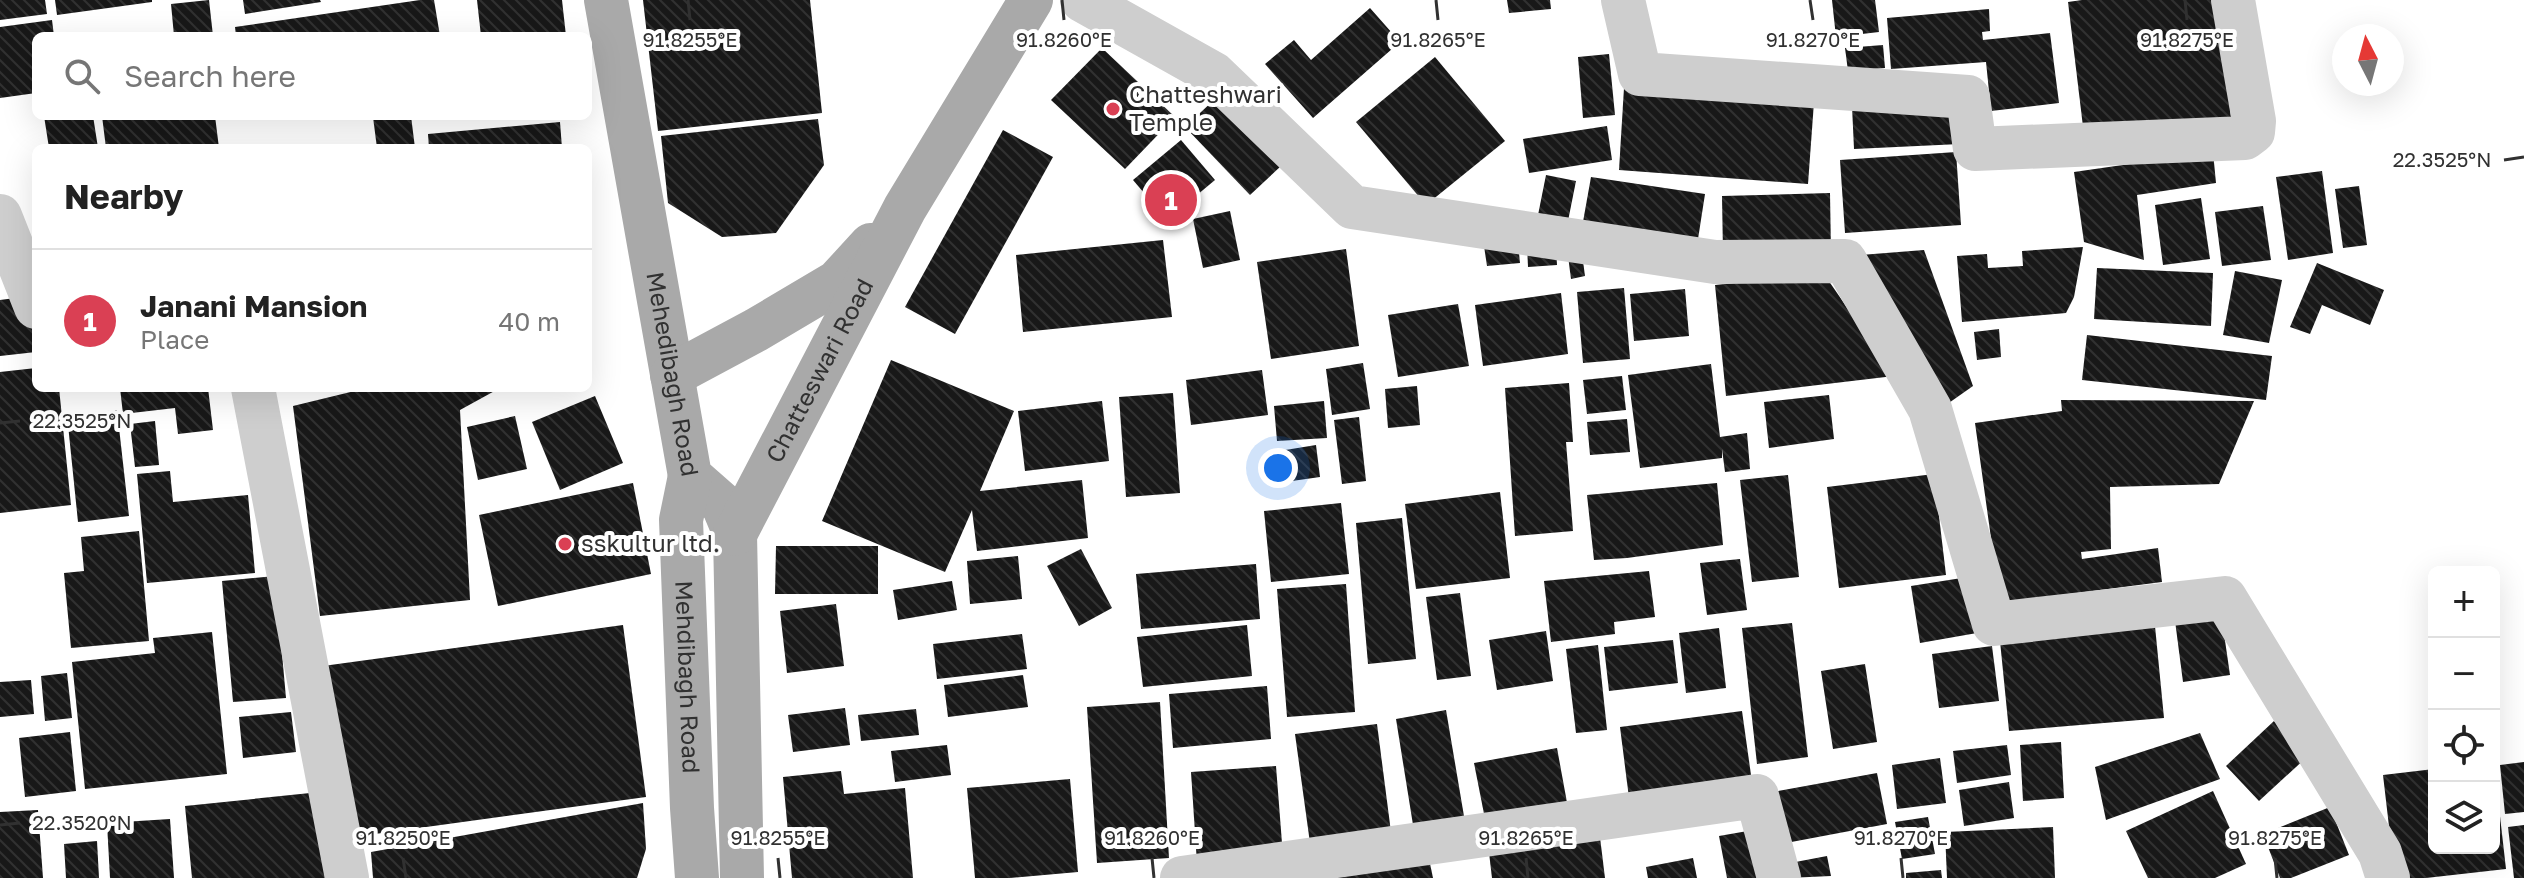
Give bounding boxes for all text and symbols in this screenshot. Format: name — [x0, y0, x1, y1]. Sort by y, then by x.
north arrow — [2332, 24, 2404, 96]
text: 91.8255°E — [643, 27, 737, 51]
text: 91.8260°E — [1016, 27, 1112, 51]
text: 91.8265°E — [1390, 27, 1486, 51]
text: 91.8270°E — [1766, 27, 1860, 51]
text: 91.8275°E — [2140, 27, 2234, 51]
search box — [32, 32, 592, 120]
icon: search — [60, 54, 104, 98]
text: Search here — [124, 58, 296, 94]
place label: Chatteshwari Temple — [1129, 79, 1282, 136]
marker: Chatteshwari Temple — [1104, 100, 1122, 118]
text: 22.3525°N — [2393, 147, 2491, 171]
pin: 1 — [1145, 170, 1197, 230]
text: Nearby — [64, 176, 184, 216]
street label: Mehedibagh Road — [641, 269, 706, 478]
street label: Chatteswari Road — [759, 273, 879, 467]
text: Janani Mansion — [140, 288, 367, 324]
text: 1 — [83, 306, 97, 337]
text: 40 m — [499, 306, 560, 337]
text: Place — [140, 324, 209, 355]
text: 22.3525°N — [33, 408, 131, 432]
your location — [1258, 448, 1298, 488]
place label: sskultur ltd. — [581, 528, 720, 557]
marker: sskultur ltd. — [556, 535, 574, 553]
map controls — [2428, 566, 2500, 854]
button: + — [2428, 566, 2500, 638]
street label: Mehdibagh Road — [670, 580, 707, 774]
button: − — [2428, 638, 2500, 710]
button: locate — [2428, 710, 2500, 782]
button: layers — [2428, 782, 2500, 854]
text: 22.3520°N — [32, 810, 132, 834]
text: 91.8250°E — [355, 825, 451, 849]
text: 91.8255°E — [731, 825, 825, 849]
text: 91.8260°E — [1104, 825, 1200, 849]
text: 91.8265°E — [1478, 825, 1574, 849]
text: 91.8270°E — [1854, 825, 1948, 849]
text: 91.8275°E — [2228, 825, 2322, 849]

